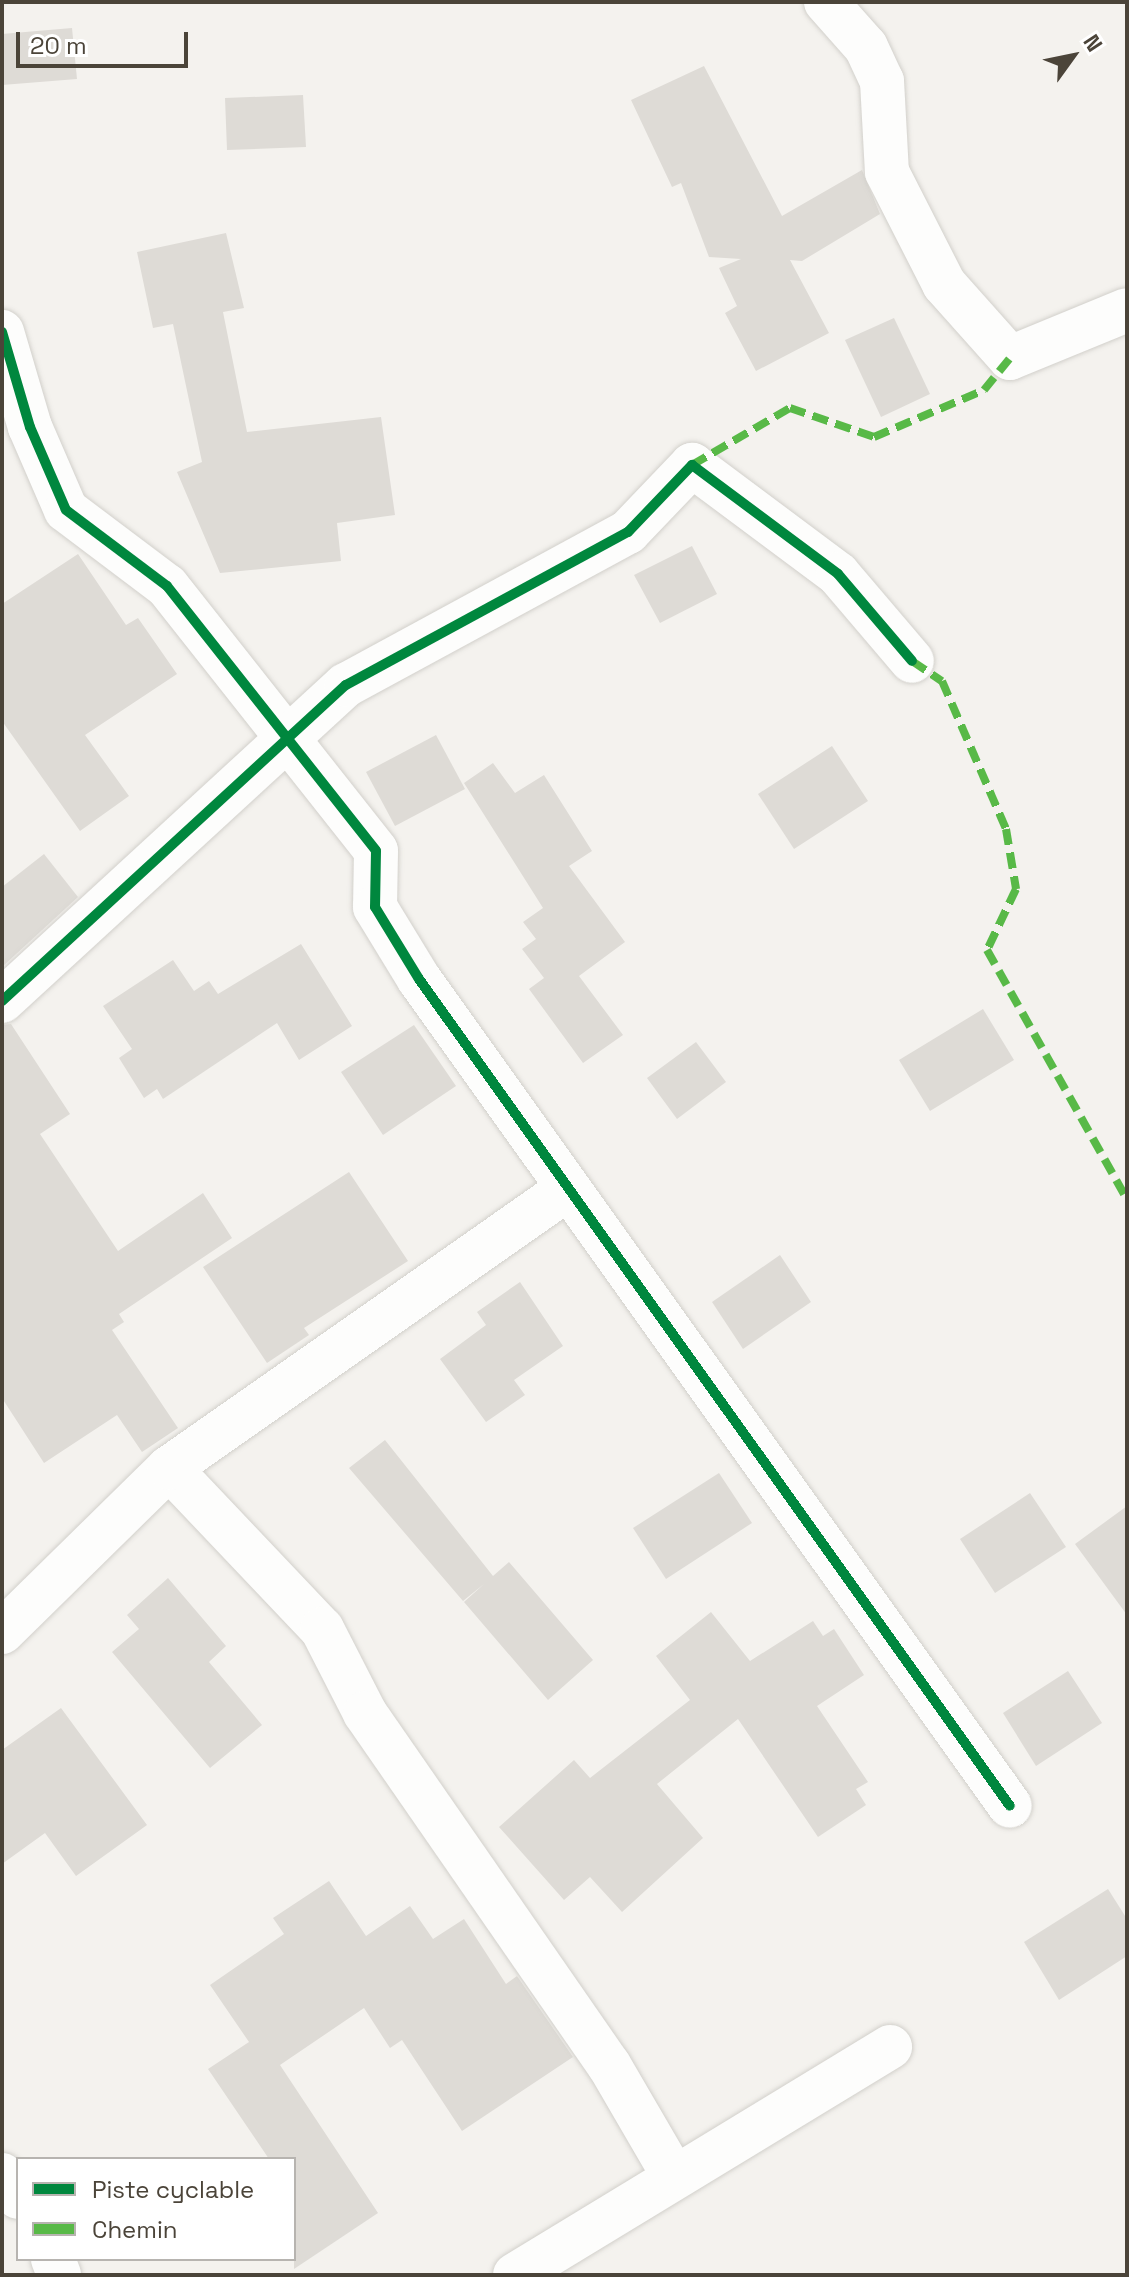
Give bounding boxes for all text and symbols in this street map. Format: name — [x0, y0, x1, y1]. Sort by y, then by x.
scale bar — [20, 16, 192, 66]
north arrow — [1033, 16, 1113, 96]
text: N — [1077, 29, 1109, 57]
text: 20 m — [30, 30, 87, 61]
legend — [16, 2157, 296, 2261]
text: Piste cyclable — [92, 2174, 254, 2205]
text: Chemin — [92, 2214, 178, 2245]

